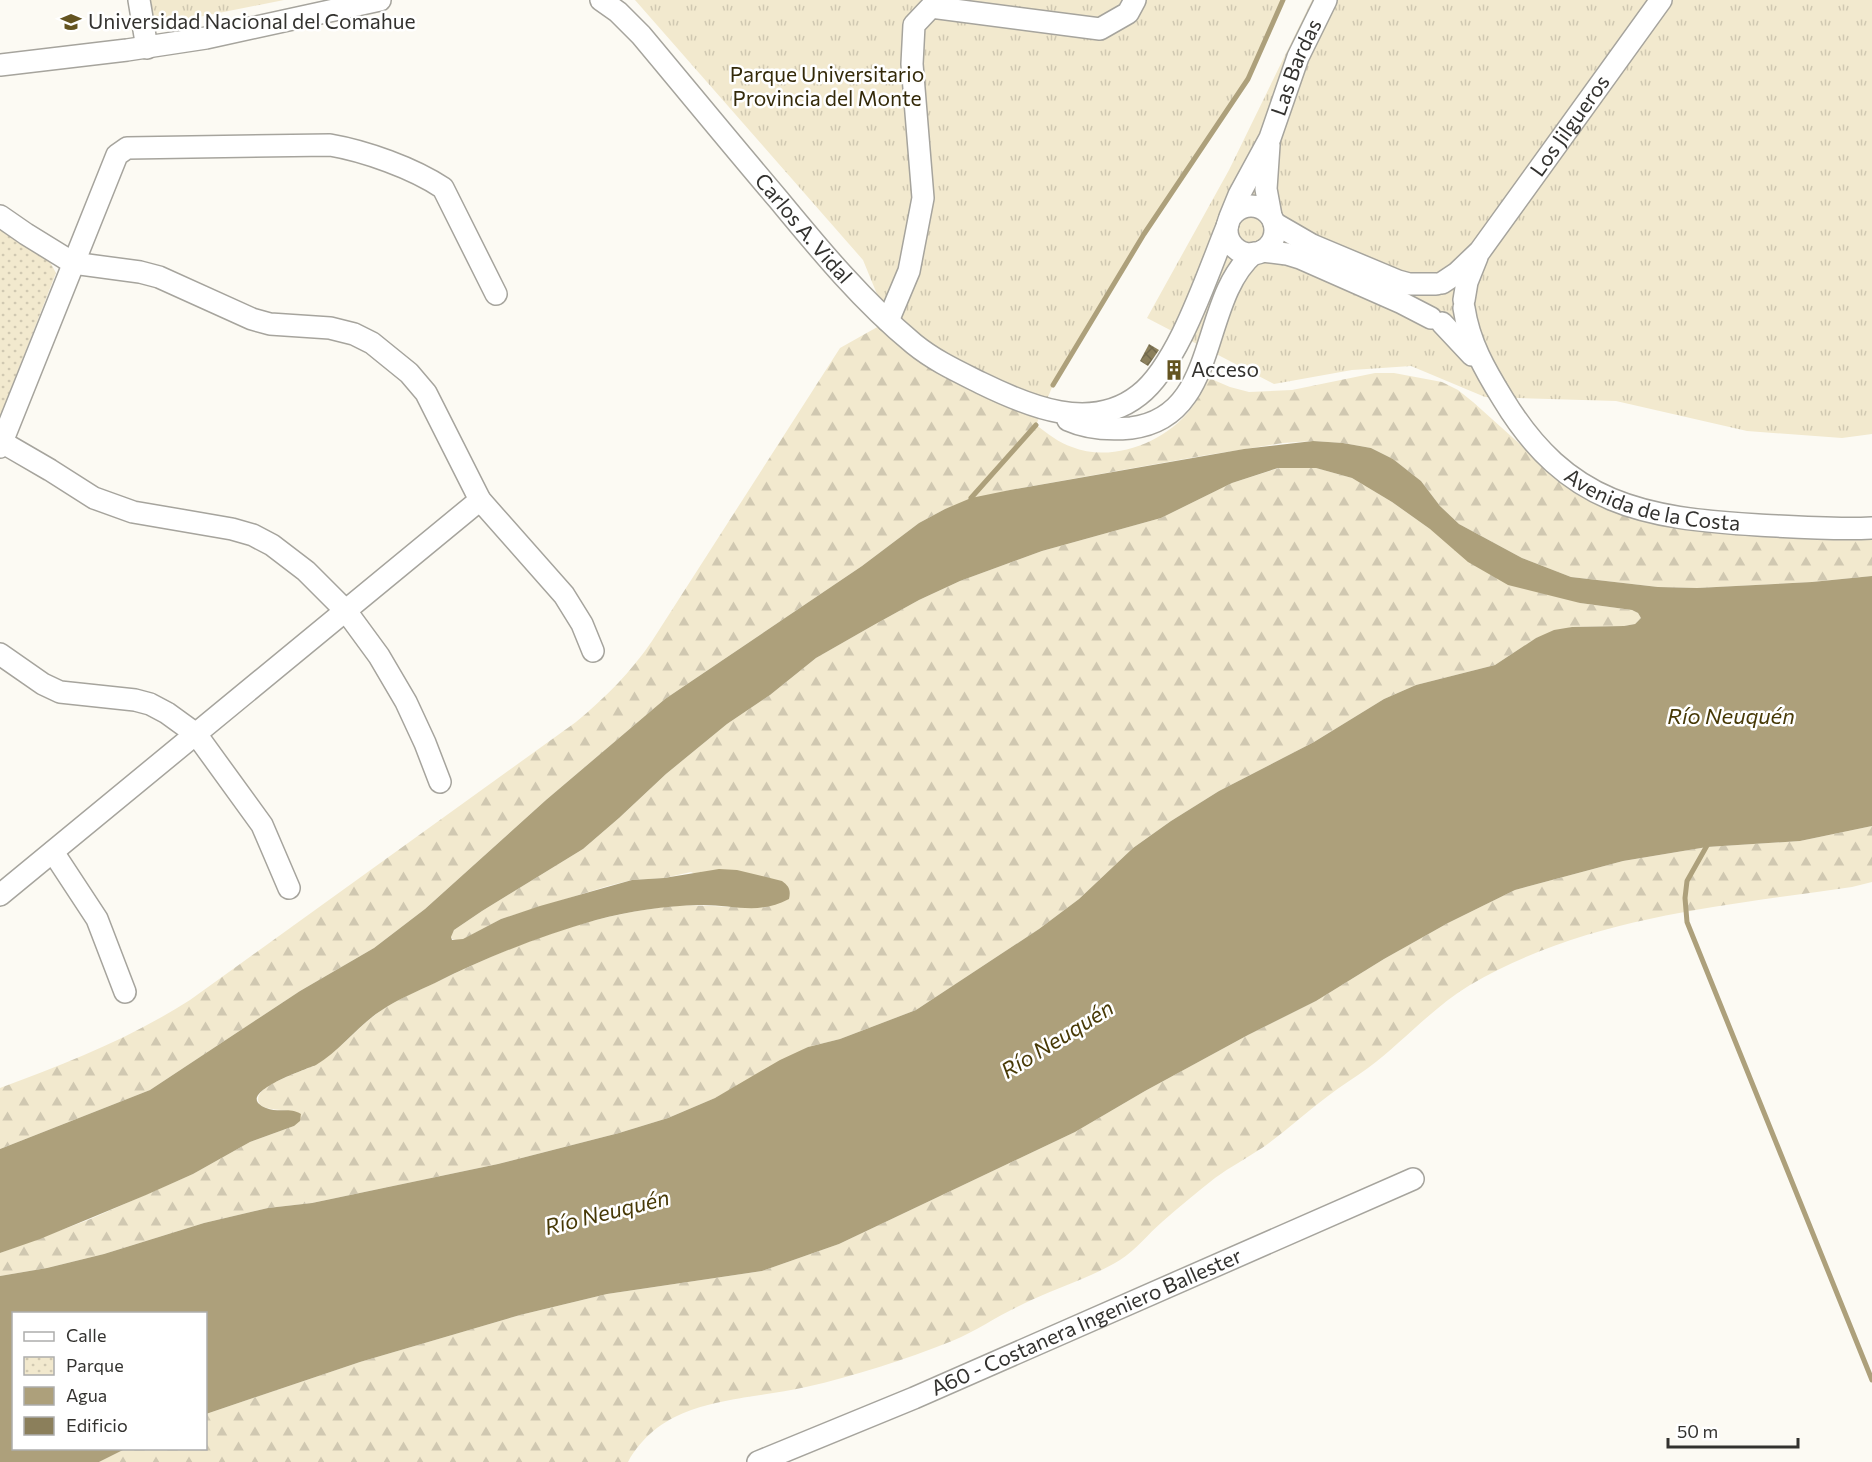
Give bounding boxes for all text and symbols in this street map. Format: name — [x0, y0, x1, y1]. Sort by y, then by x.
place label: Universidad Nacional del Comahue — [88, 8, 416, 33]
school or university icon: Universidad Nacional del Comahue — [59, 10, 83, 34]
street label: Las Bardas — [1265, 14, 1326, 119]
park label: Parque Universitario Provincia del Monte — [730, 61, 924, 110]
street label: Los Jilgueros — [1524, 70, 1614, 181]
street label: Carlos A. Vidal — [751, 168, 858, 288]
place label: Acceso — [1191, 356, 1259, 381]
building icon: Acceso — [1162, 358, 1186, 382]
street label: Avenida de la Costa — [1560, 462, 1741, 535]
water label: Río Neuquén — [1667, 702, 1795, 729]
water label: Río Neuquén — [995, 993, 1118, 1084]
water label: Río Neuquén — [542, 1183, 672, 1240]
street label: A60 - Costanera Ingeniero Ballester — [927, 1242, 1245, 1400]
legend — [12, 1312, 207, 1450]
text: Calle — [66, 1324, 106, 1346]
text: Parque — [66, 1354, 124, 1376]
text: Agua — [66, 1384, 107, 1406]
scale bar — [1668, 1411, 1798, 1449]
text: Edificio — [66, 1414, 128, 1436]
text: 50 m — [1677, 1420, 1718, 1442]

